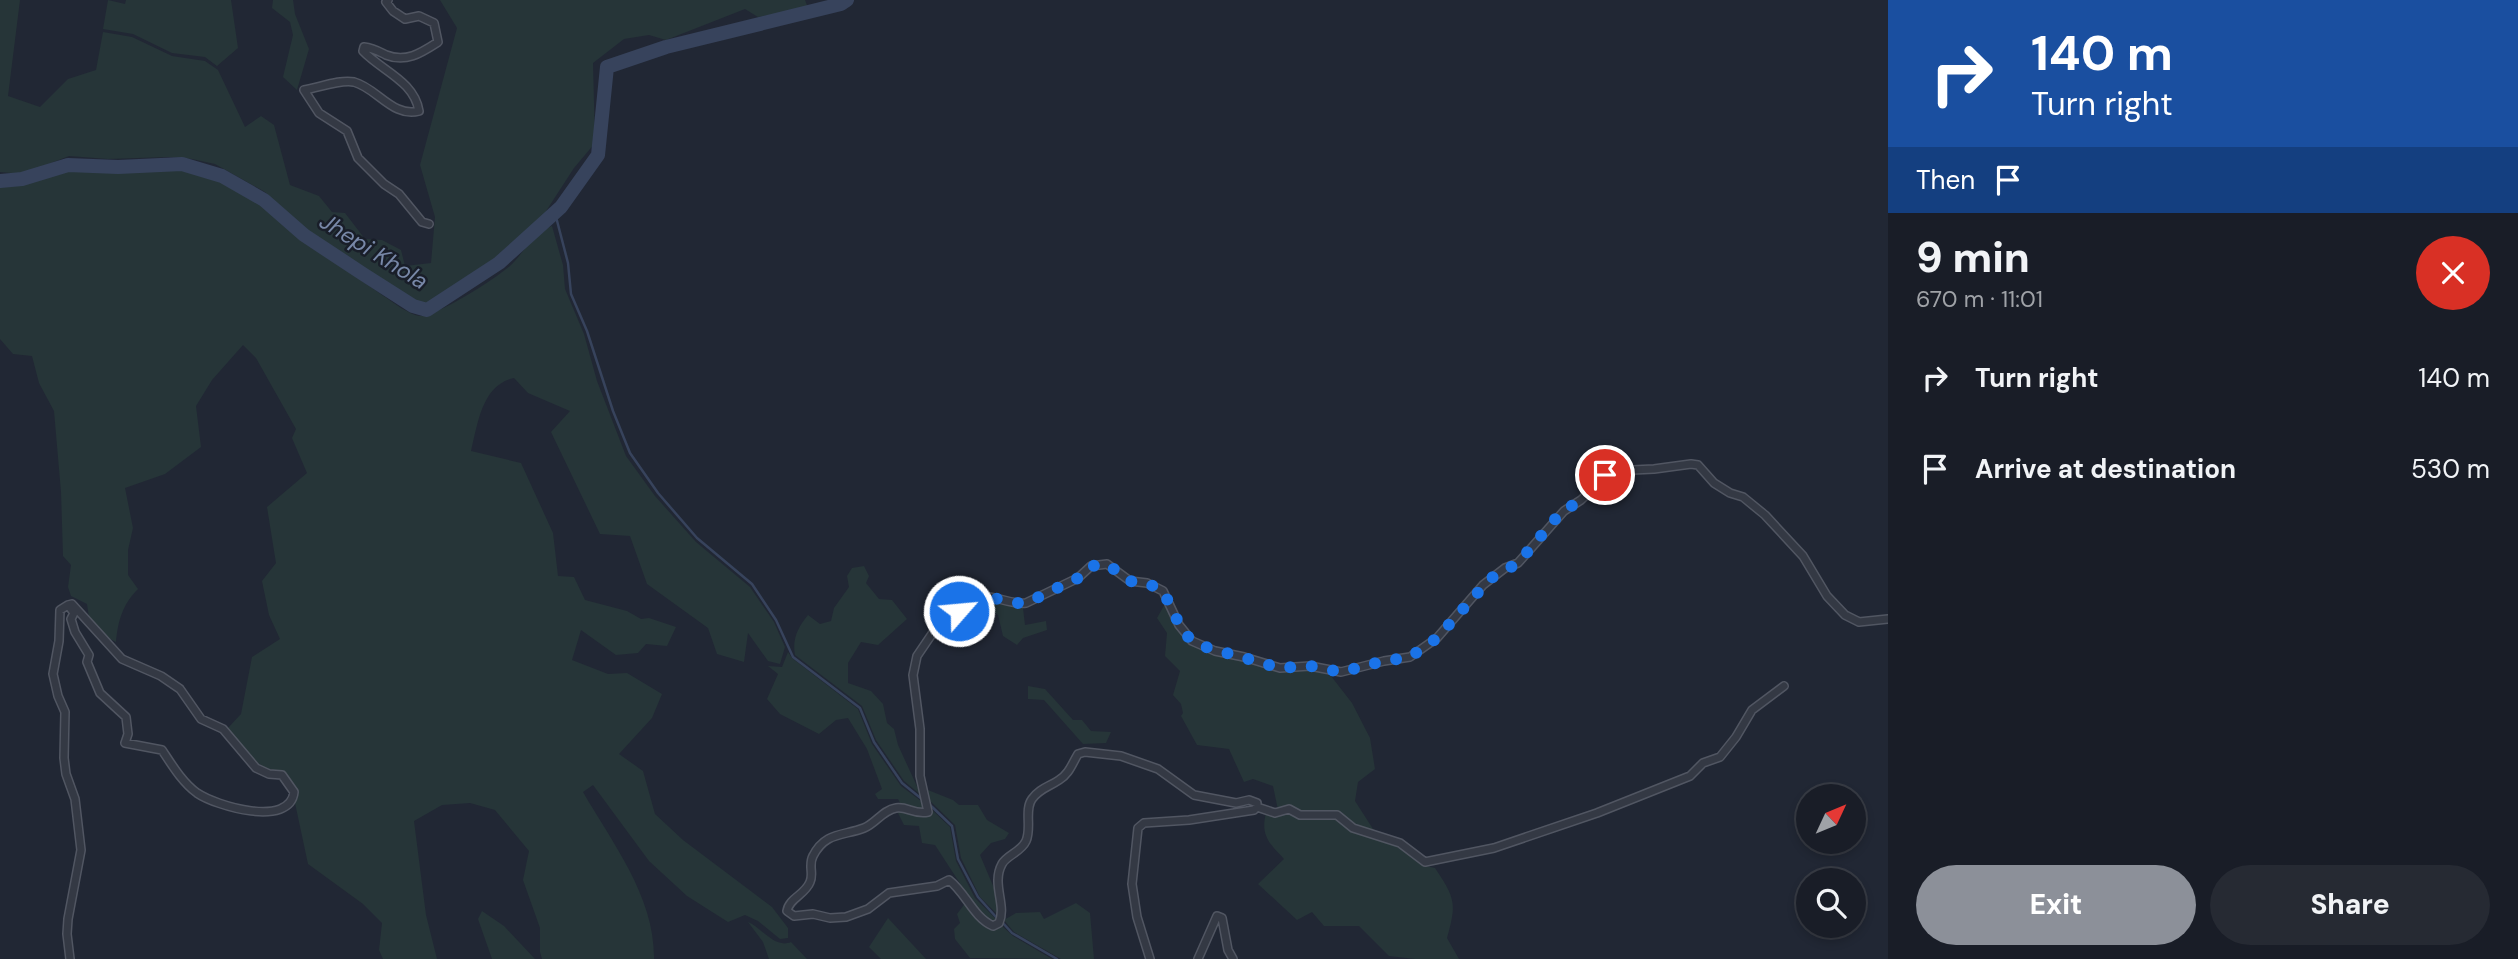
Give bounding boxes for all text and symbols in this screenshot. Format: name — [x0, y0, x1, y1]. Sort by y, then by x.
text: 140 m — [2031, 21, 2173, 85]
icon: right — [1916, 28, 2007, 119]
text: Turn right — [2031, 83, 2173, 125]
icon: arrive — [1989, 161, 2027, 199]
text: Then — [1916, 163, 1975, 197]
water label: Jhepi Khola — [314, 206, 434, 296]
text: 9 min — [1916, 230, 2030, 285]
button: close — [2416, 236, 2490, 310]
text: 670 m · 11:01 — [1916, 284, 2043, 314]
icon: right — [1916, 359, 1954, 397]
text: Turn right — [1975, 361, 2099, 395]
text: 140 m — [2418, 361, 2490, 395]
pin — [1575, 445, 1635, 505]
icon: arrive — [1916, 450, 1954, 488]
text: Arrive at destination — [1975, 452, 2236, 486]
text: 530 m — [2411, 452, 2490, 486]
icon: arrive — [1586, 456, 1624, 494]
position arrow — [922, 574, 996, 648]
north arrow — [1796, 784, 1866, 854]
map controls — [1796, 784, 1866, 938]
button: Exit — [1916, 865, 2196, 945]
button: Share — [2210, 865, 2490, 945]
button: search — [1796, 868, 1866, 938]

